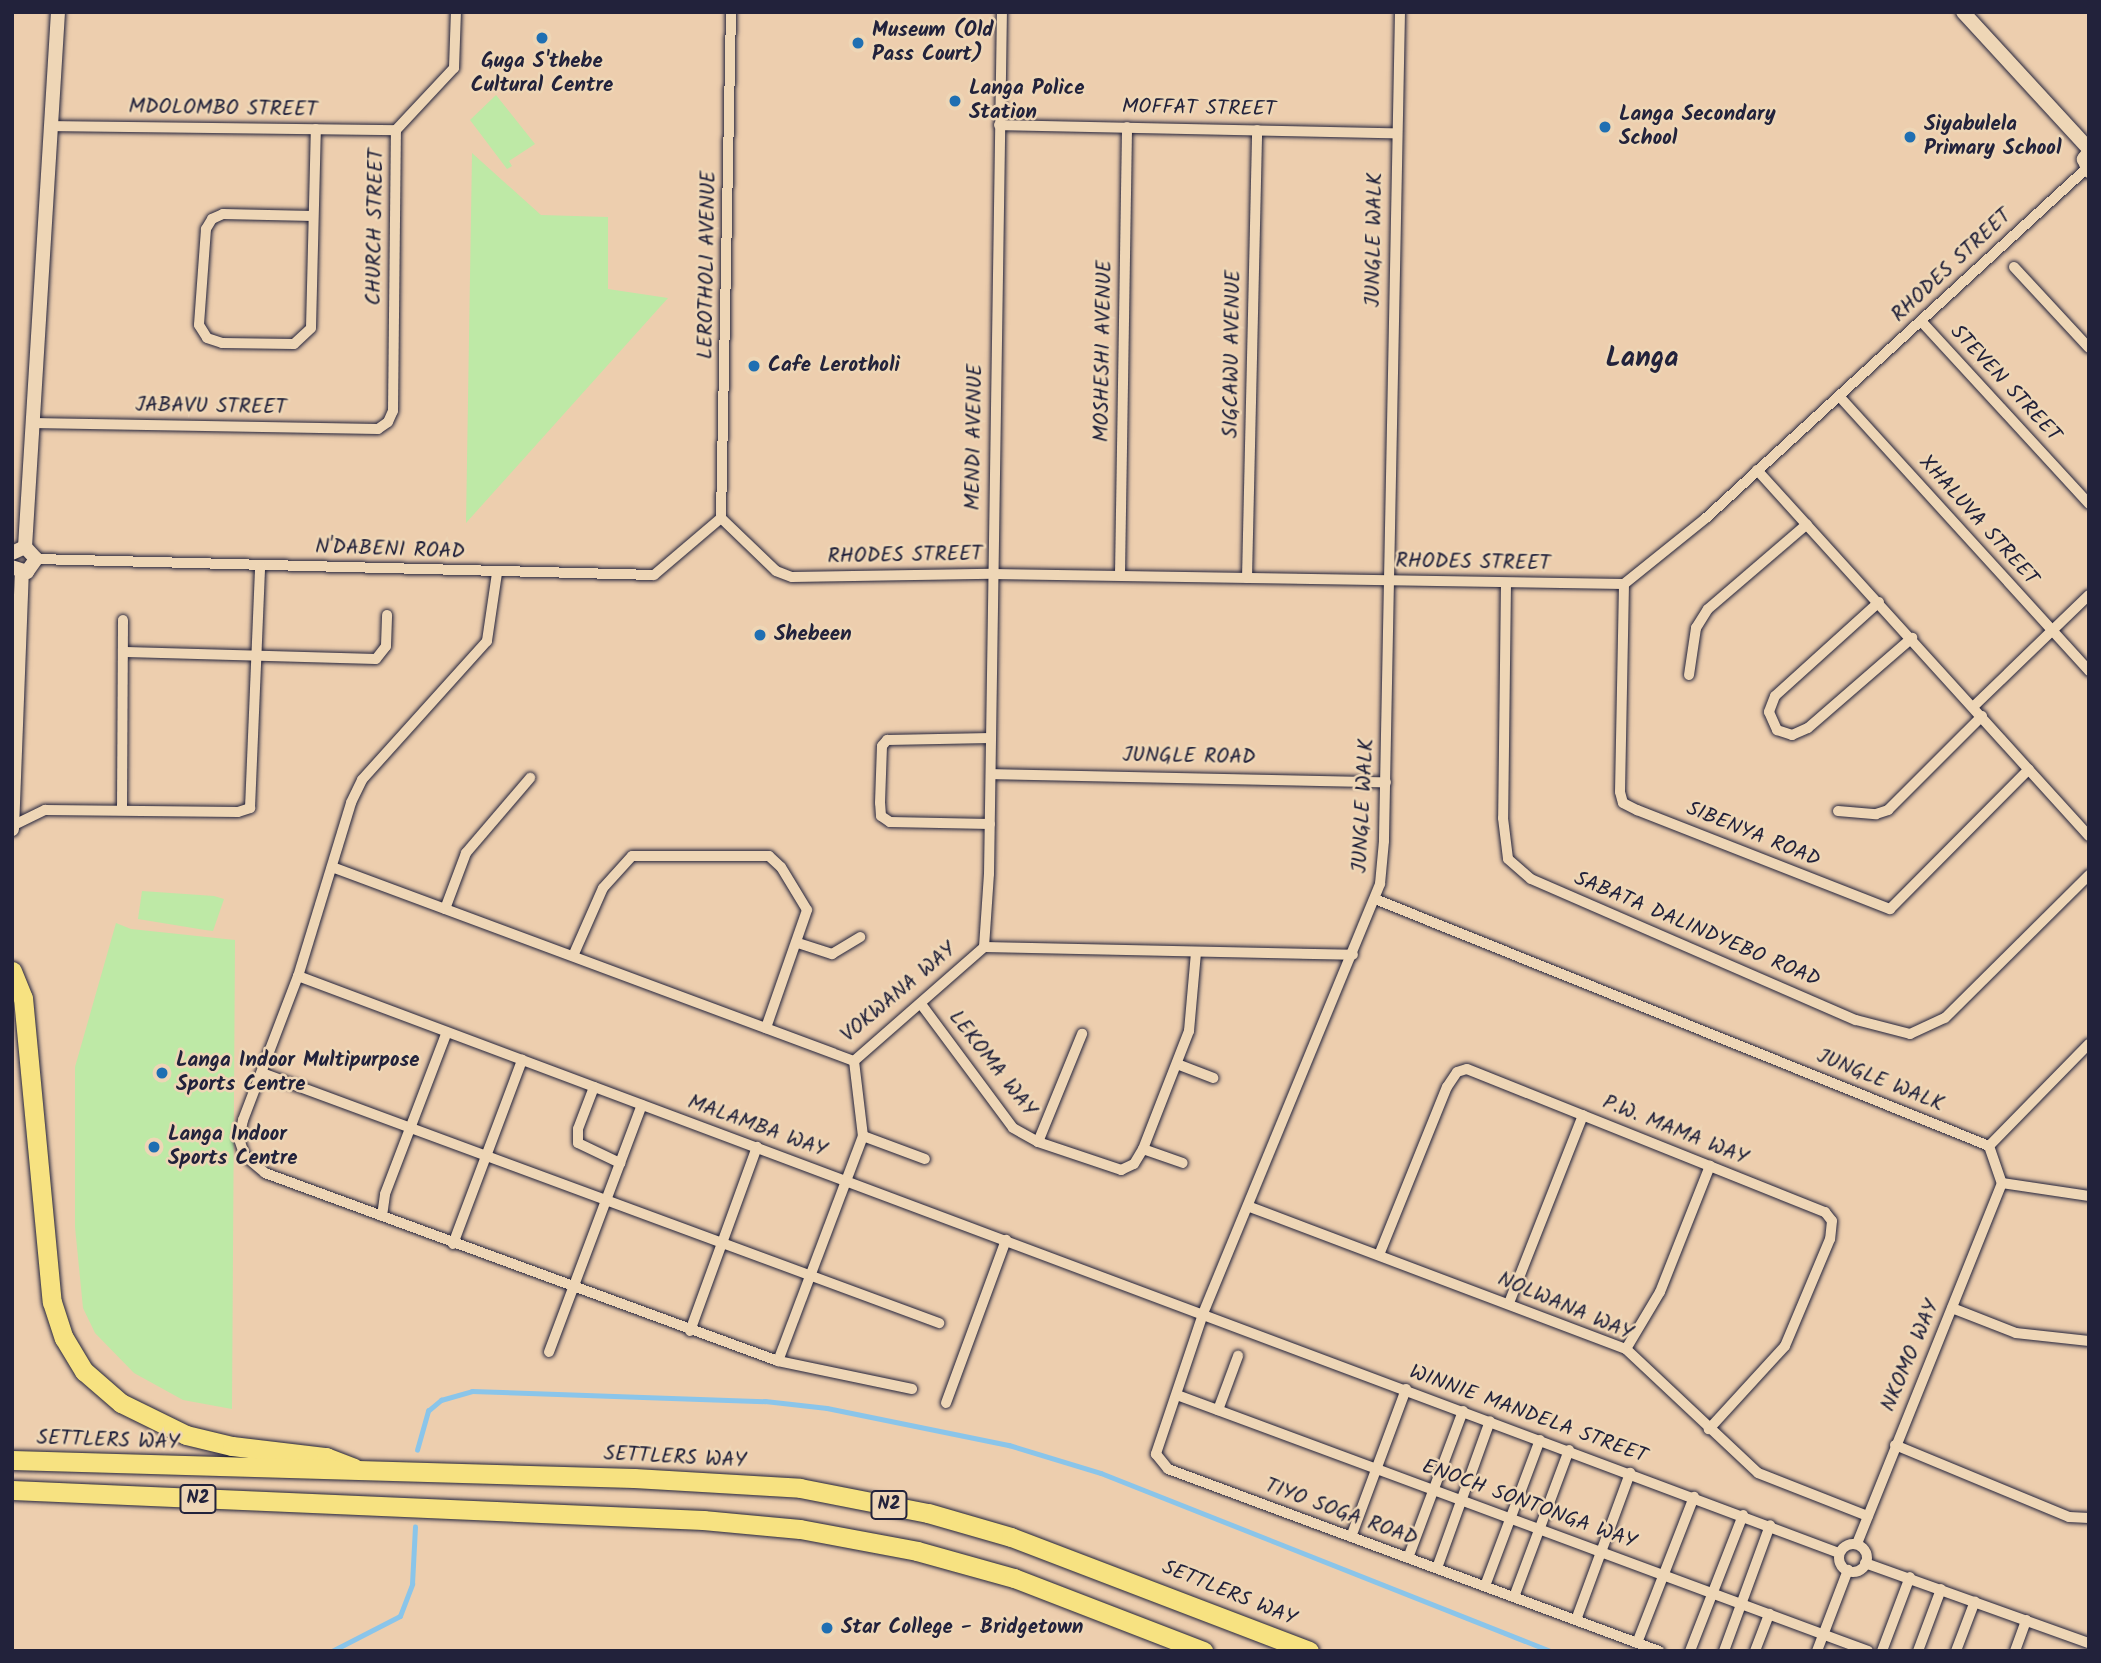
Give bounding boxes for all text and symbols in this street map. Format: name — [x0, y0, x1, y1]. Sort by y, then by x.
place label: Museum (Old Pass Court) — [872, 18, 994, 68]
marker: Guga S'thebe Cultural Centre — [534, 30, 550, 46]
marker: Museum (Old Pass Court) — [850, 35, 866, 51]
place label: Guga S'thebe Cultural Centre — [471, 49, 613, 99]
place label: Langa Police Station — [969, 76, 1084, 126]
marker: Langa Police Station — [947, 93, 963, 109]
street label: MDOLOMBO STREET — [128, 95, 318, 123]
street label: MOFFAT STREET — [1122, 95, 1276, 123]
place label: Langa Secondary School — [1619, 102, 1776, 152]
place label: Siyabulela Primary School — [1924, 112, 2062, 162]
marker: Langa Secondary School — [1597, 119, 1613, 135]
marker: Siyabulela Primary School — [1902, 129, 1918, 145]
street label: CHURCH STREET — [362, 148, 390, 306]
street label: LEROTHOLI AVENUE — [694, 170, 722, 360]
street label: JUNGLE WALK — [1361, 172, 1389, 308]
street label: RHODES STREET — [1887, 204, 2017, 328]
street label: MOSHESHI AVENUE — [1090, 260, 1118, 442]
street label: SIGCAWU AVENUE — [1219, 270, 1247, 438]
street label: STEVEN STREET — [1944, 320, 2066, 448]
district label: Langa — [1606, 342, 1678, 376]
place label: Cafe Lerotholi — [768, 353, 900, 379]
marker: Cafe Lerotholi — [746, 358, 762, 374]
street label: MENDI AVENUE — [961, 363, 989, 511]
street label: JABAVU STREET — [135, 393, 287, 421]
street label: XHALUVA STREET — [1913, 451, 2043, 591]
street label: N'DABENI ROAD — [315, 535, 465, 565]
street label: RHODES STREET — [827, 542, 983, 570]
street label: RHODES STREET — [1395, 549, 1551, 577]
place label: Shebeen — [774, 622, 852, 648]
marker: Shebeen — [752, 627, 768, 643]
street label: JUNGLE WALK — [1348, 738, 1380, 874]
street label: JUNGLE ROAD — [1122, 743, 1256, 771]
street label: SIBENYA ROAD — [1682, 797, 1824, 873]
street label: SABATA DALINDYEBO ROAD — [1570, 867, 1824, 993]
street label: VOKWANA WAY — [836, 938, 962, 1048]
street label: LEKOMA WAY — [943, 1006, 1041, 1122]
street label: JUNGLE WALK — [1813, 1044, 1947, 1118]
place label: Langa Indoor Multipurpose Sports Centre — [176, 1048, 420, 1098]
marker: Langa Indoor Multipurpose Sports Centre — [154, 1065, 170, 1081]
street label: MALAMBA WAY — [684, 1090, 830, 1164]
street label: P.W. MAMA WAY — [1599, 1090, 1751, 1172]
place label: Langa Indoor Sports Centre — [168, 1122, 298, 1172]
marker: Langa Indoor Sports Centre — [146, 1139, 162, 1155]
street label: NOLWANA WAY — [1494, 1267, 1636, 1347]
street label: NKOMO WAY — [1876, 1296, 1946, 1416]
street label: WINNIE MANDELA STREET — [1406, 1360, 1650, 1470]
street label: SETTLERS WAY — [36, 1426, 180, 1456]
street label: SETTLERS WAY — [603, 1442, 747, 1474]
street label: ENOCH SONTONGA WAY — [1418, 1454, 1640, 1556]
street label: TIYO SOGA ROAD — [1261, 1474, 1421, 1552]
road number: N2 — [179, 1484, 217, 1514]
road number: N2 — [870, 1490, 908, 1520]
street label: SETTLERS WAY — [1158, 1556, 1300, 1632]
place label: Star College - Bridgetown — [841, 1615, 1084, 1641]
marker: Star College - Bridgetown — [819, 1620, 835, 1636]

